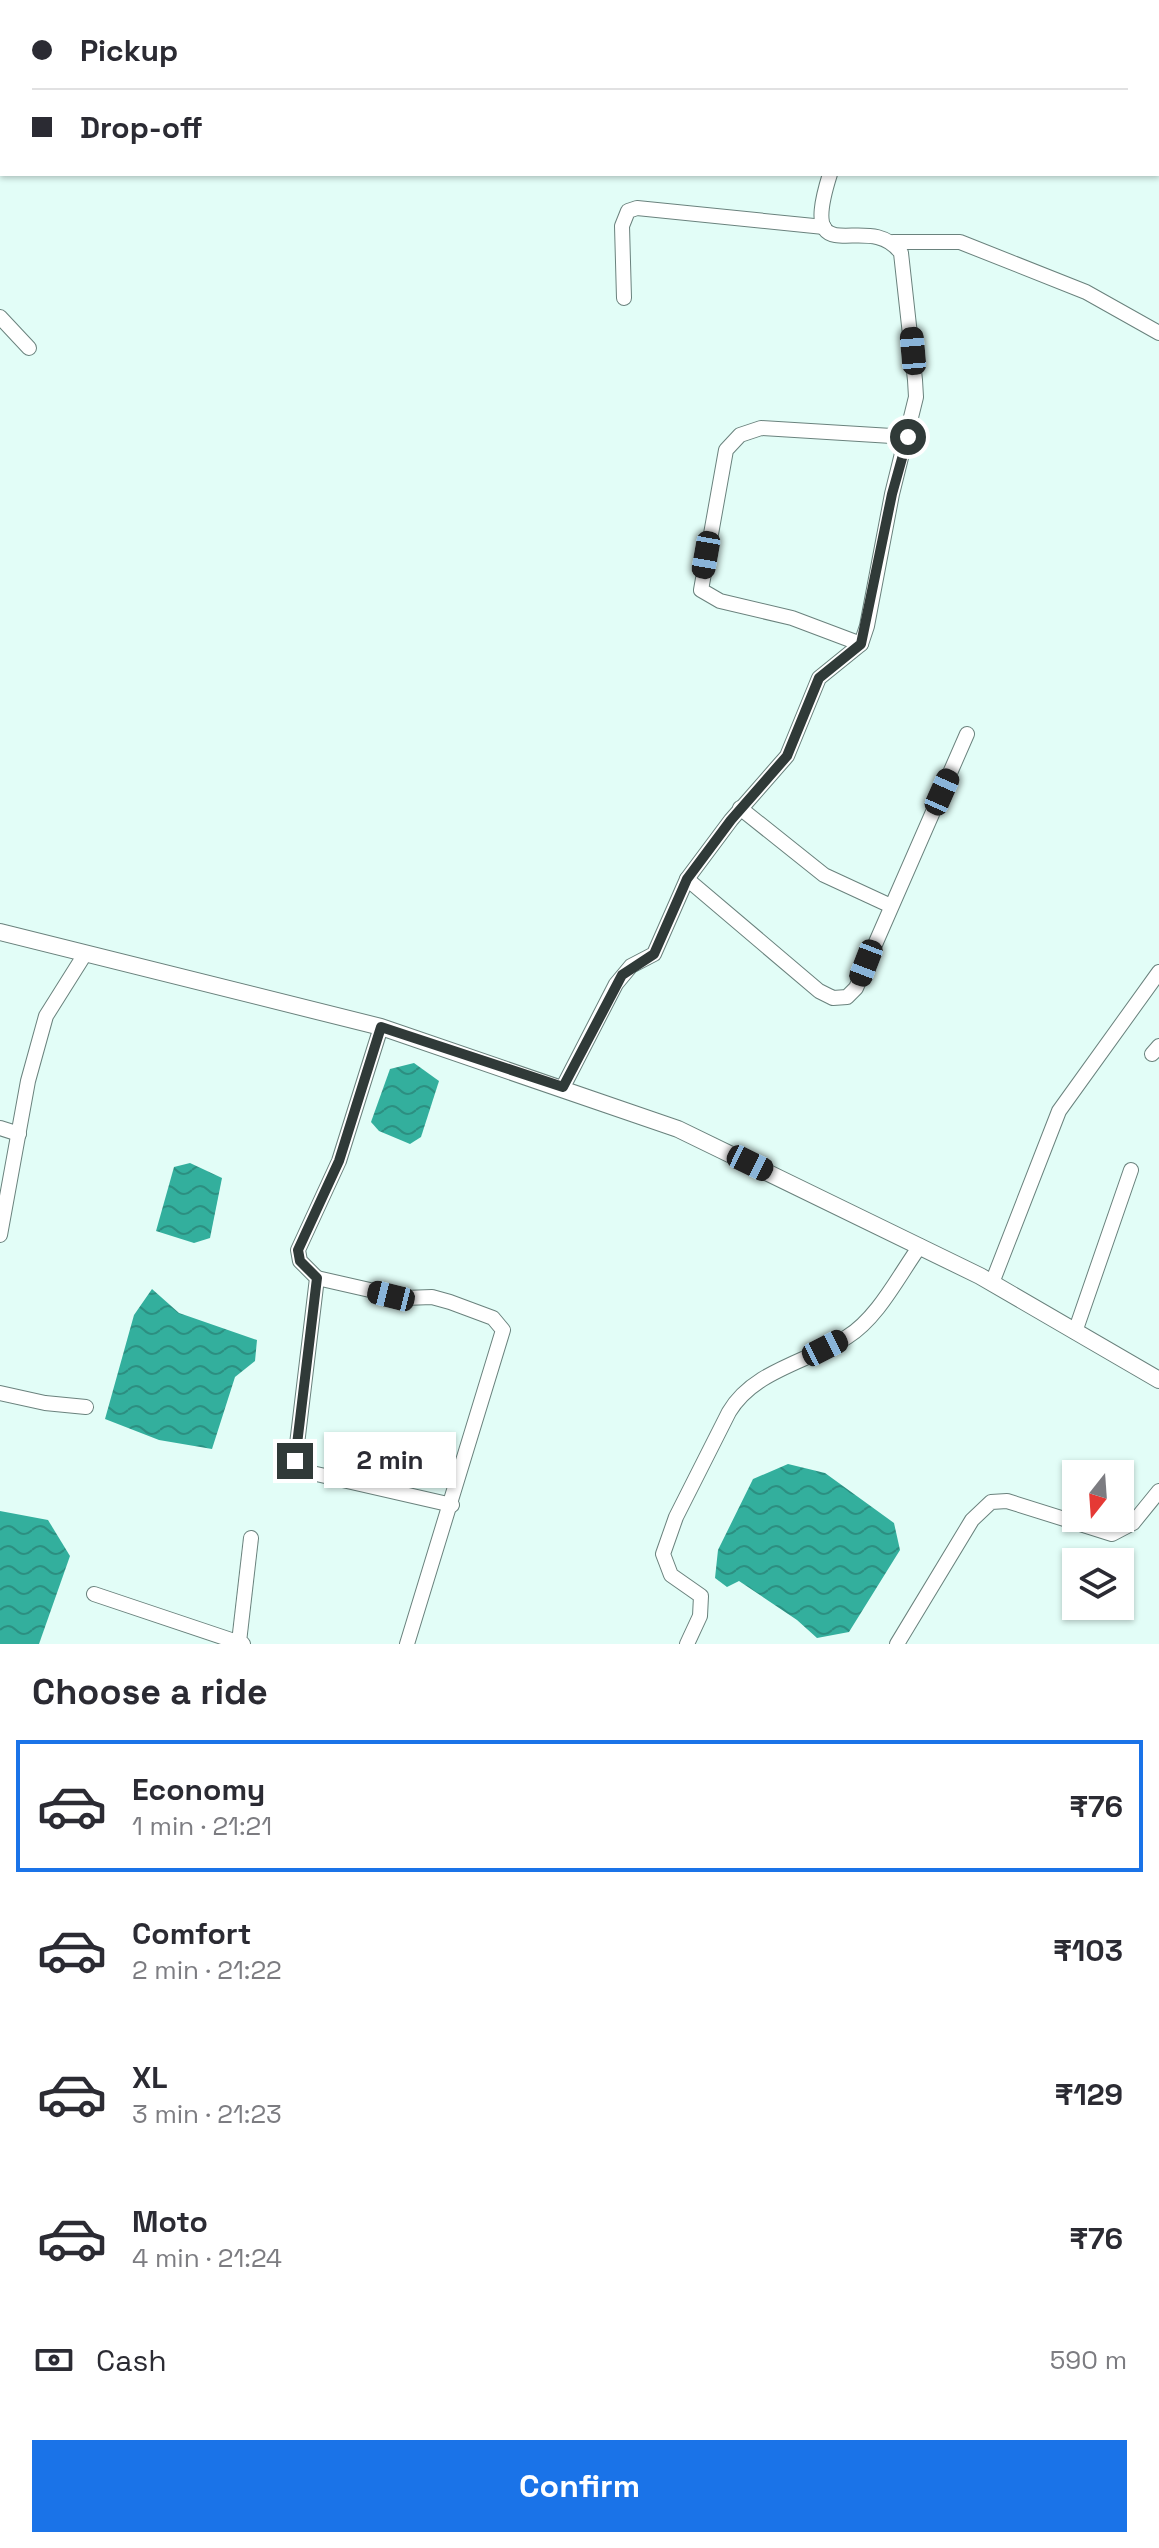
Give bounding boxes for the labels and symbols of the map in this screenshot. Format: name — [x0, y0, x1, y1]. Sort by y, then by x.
car — [899, 326, 927, 376]
route start — [890, 419, 926, 455]
car — [690, 529, 722, 581]
car — [921, 765, 963, 819]
car — [846, 936, 886, 990]
car — [723, 1142, 777, 1184]
car — [365, 1279, 417, 1313]
car — [798, 1326, 852, 1370]
callout: 2 min — [323, 1433, 455, 1489]
route end — [277, 1443, 313, 1479]
north arrow — [1062, 1460, 1134, 1532]

